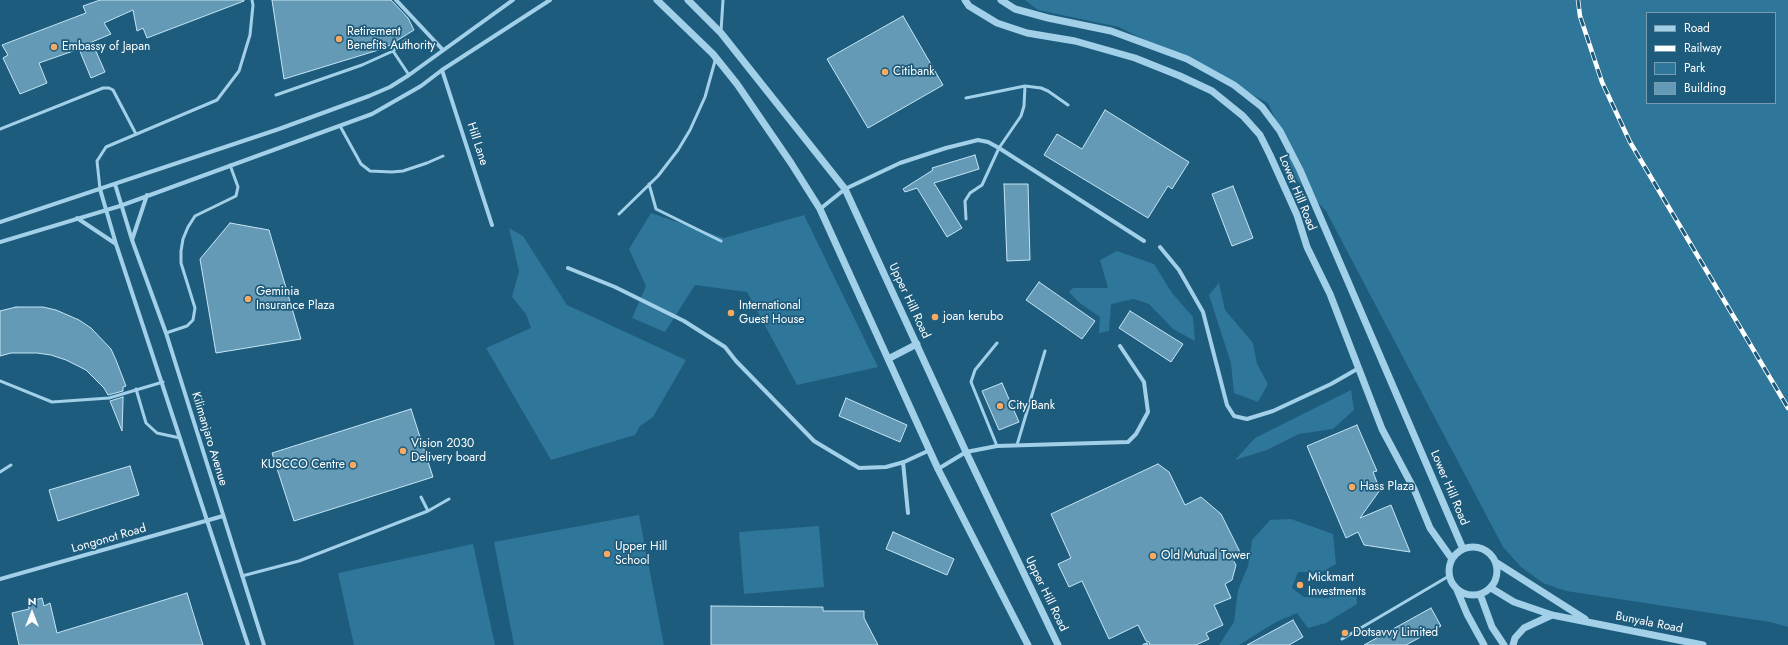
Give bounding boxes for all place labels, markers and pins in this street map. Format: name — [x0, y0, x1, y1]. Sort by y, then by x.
place label: Retirement Benefits Authority — [347, 25, 435, 53]
marker: Retirement Benefits Authority — [334, 34, 344, 44]
place label: Embassy of Japan — [62, 40, 150, 54]
marker: Embassy of Japan — [49, 42, 59, 52]
place label: Citibank — [893, 65, 935, 79]
marker: Citibank — [880, 67, 890, 77]
place label: Geminia Insurance Plaza — [256, 285, 334, 313]
marker: Geminia Insurance Plaza — [243, 294, 253, 304]
place label: International Guest House — [739, 299, 805, 327]
marker: International Guest House — [726, 308, 736, 318]
place label: joan kerubo — [943, 310, 1003, 324]
marker: joan kerubo — [930, 312, 940, 322]
place label: City Bank — [1008, 399, 1055, 413]
marker: City Bank — [995, 401, 1005, 411]
place label: Vision 2030 Delivery board — [411, 437, 486, 465]
marker: Vision 2030 Delivery board — [398, 446, 408, 456]
place label: KUSCCO Centre — [261, 458, 345, 472]
marker: KUSCCO Centre — [348, 460, 358, 470]
place label: Hass Plaza — [1360, 480, 1414, 494]
marker: Hass Plaza — [1347, 482, 1357, 492]
place label: Upper Hill School — [615, 540, 667, 568]
marker: Upper Hill School — [602, 549, 612, 559]
place label: Old Mutual Tower — [1161, 549, 1250, 563]
marker: Old Mutual Tower — [1148, 551, 1158, 561]
place label: Mickmart Investments — [1308, 571, 1366, 599]
marker: Mickmart Investments — [1295, 580, 1305, 590]
place label: Dotsavvy Limited — [1353, 626, 1438, 640]
marker: Dotsavvy Limited — [1340, 628, 1350, 638]

